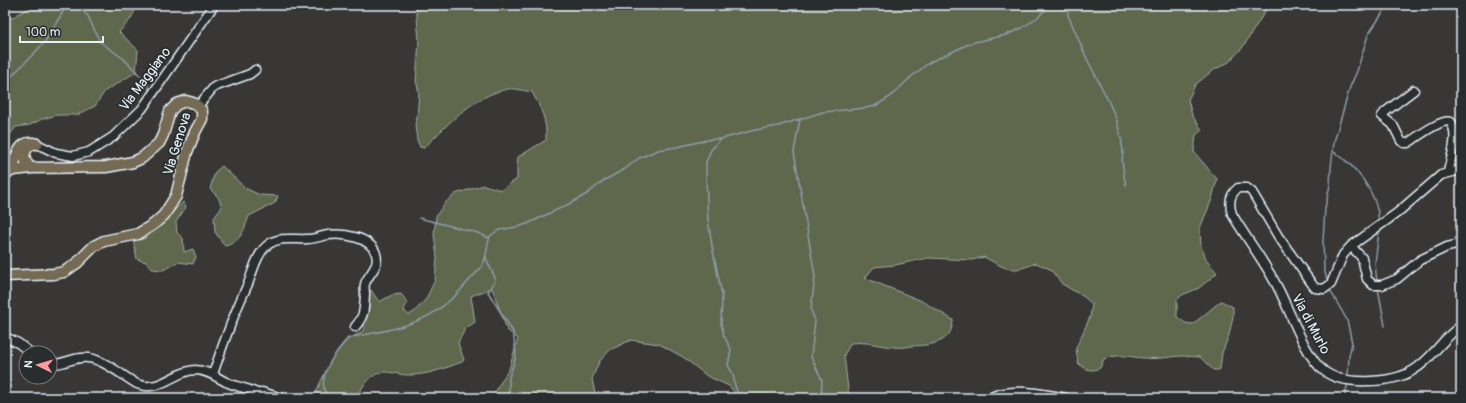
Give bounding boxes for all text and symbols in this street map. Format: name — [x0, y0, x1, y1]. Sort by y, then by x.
scale bar — [20, 18, 103, 44]
text: 100 m — [26, 25, 61, 40]
street label: Via Maggiano — [116, 43, 175, 114]
street label: Via Genova — [159, 110, 195, 178]
street label: Via di Murlo — [1288, 291, 1334, 357]
north arrow — [18, 345, 58, 385]
text: N — [22, 359, 35, 368]

